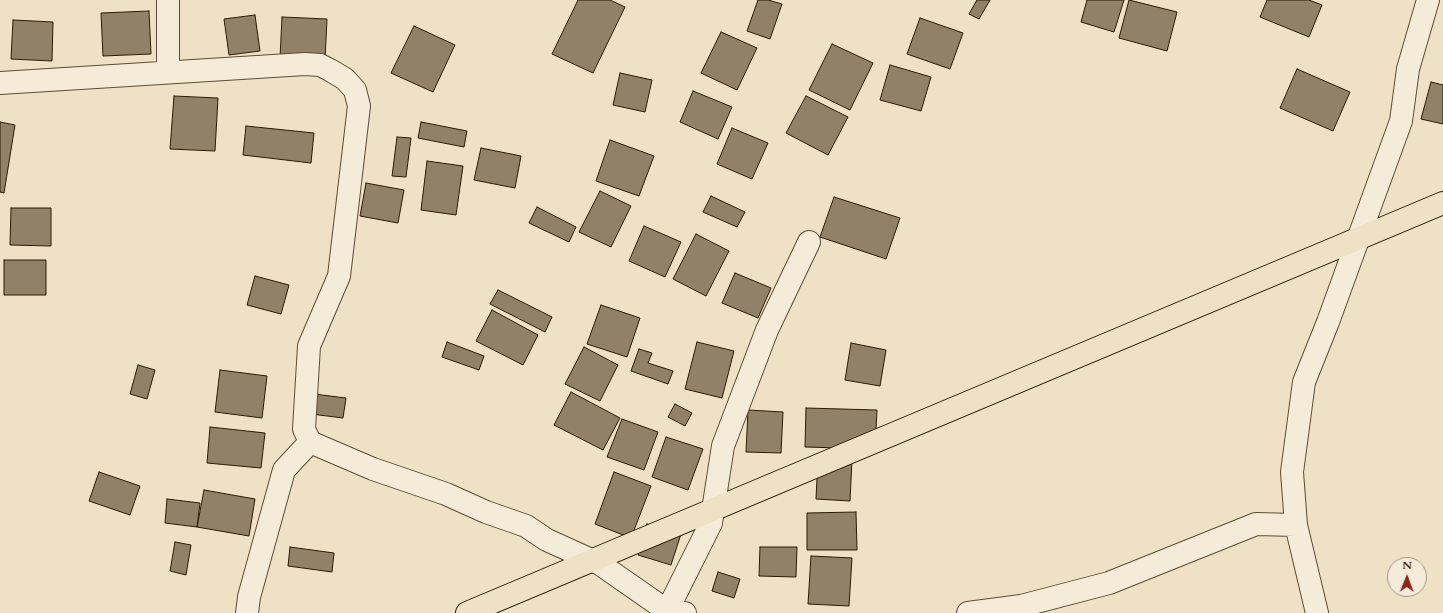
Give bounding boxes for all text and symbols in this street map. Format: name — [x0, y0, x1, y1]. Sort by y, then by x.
north arrow — [1387, 557, 1427, 597]
text: N — [1402, 558, 1412, 573]

